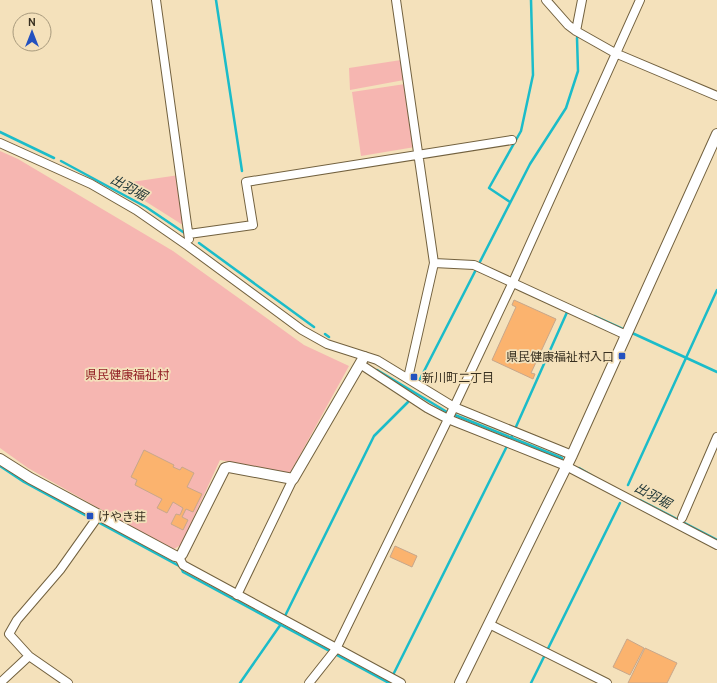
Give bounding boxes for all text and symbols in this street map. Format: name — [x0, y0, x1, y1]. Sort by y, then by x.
north arrow — [12, 12, 52, 52]
text: N — [28, 15, 36, 29]
water label: 出羽堀 — [108, 171, 152, 204]
place label: 県民健康福祉村入口 — [506, 349, 614, 364]
marker: 県民健康福祉村入口 — [617, 351, 627, 361]
park label: 県民健康福祉村 — [85, 367, 170, 382]
place label: 新川町二丁目 — [422, 370, 494, 385]
marker: 新川町二丁目 — [409, 372, 419, 382]
water label: 出羽堀 — [632, 479, 676, 512]
place label: けやき荘 — [98, 509, 146, 524]
marker: けやき荘 — [85, 511, 95, 521]

